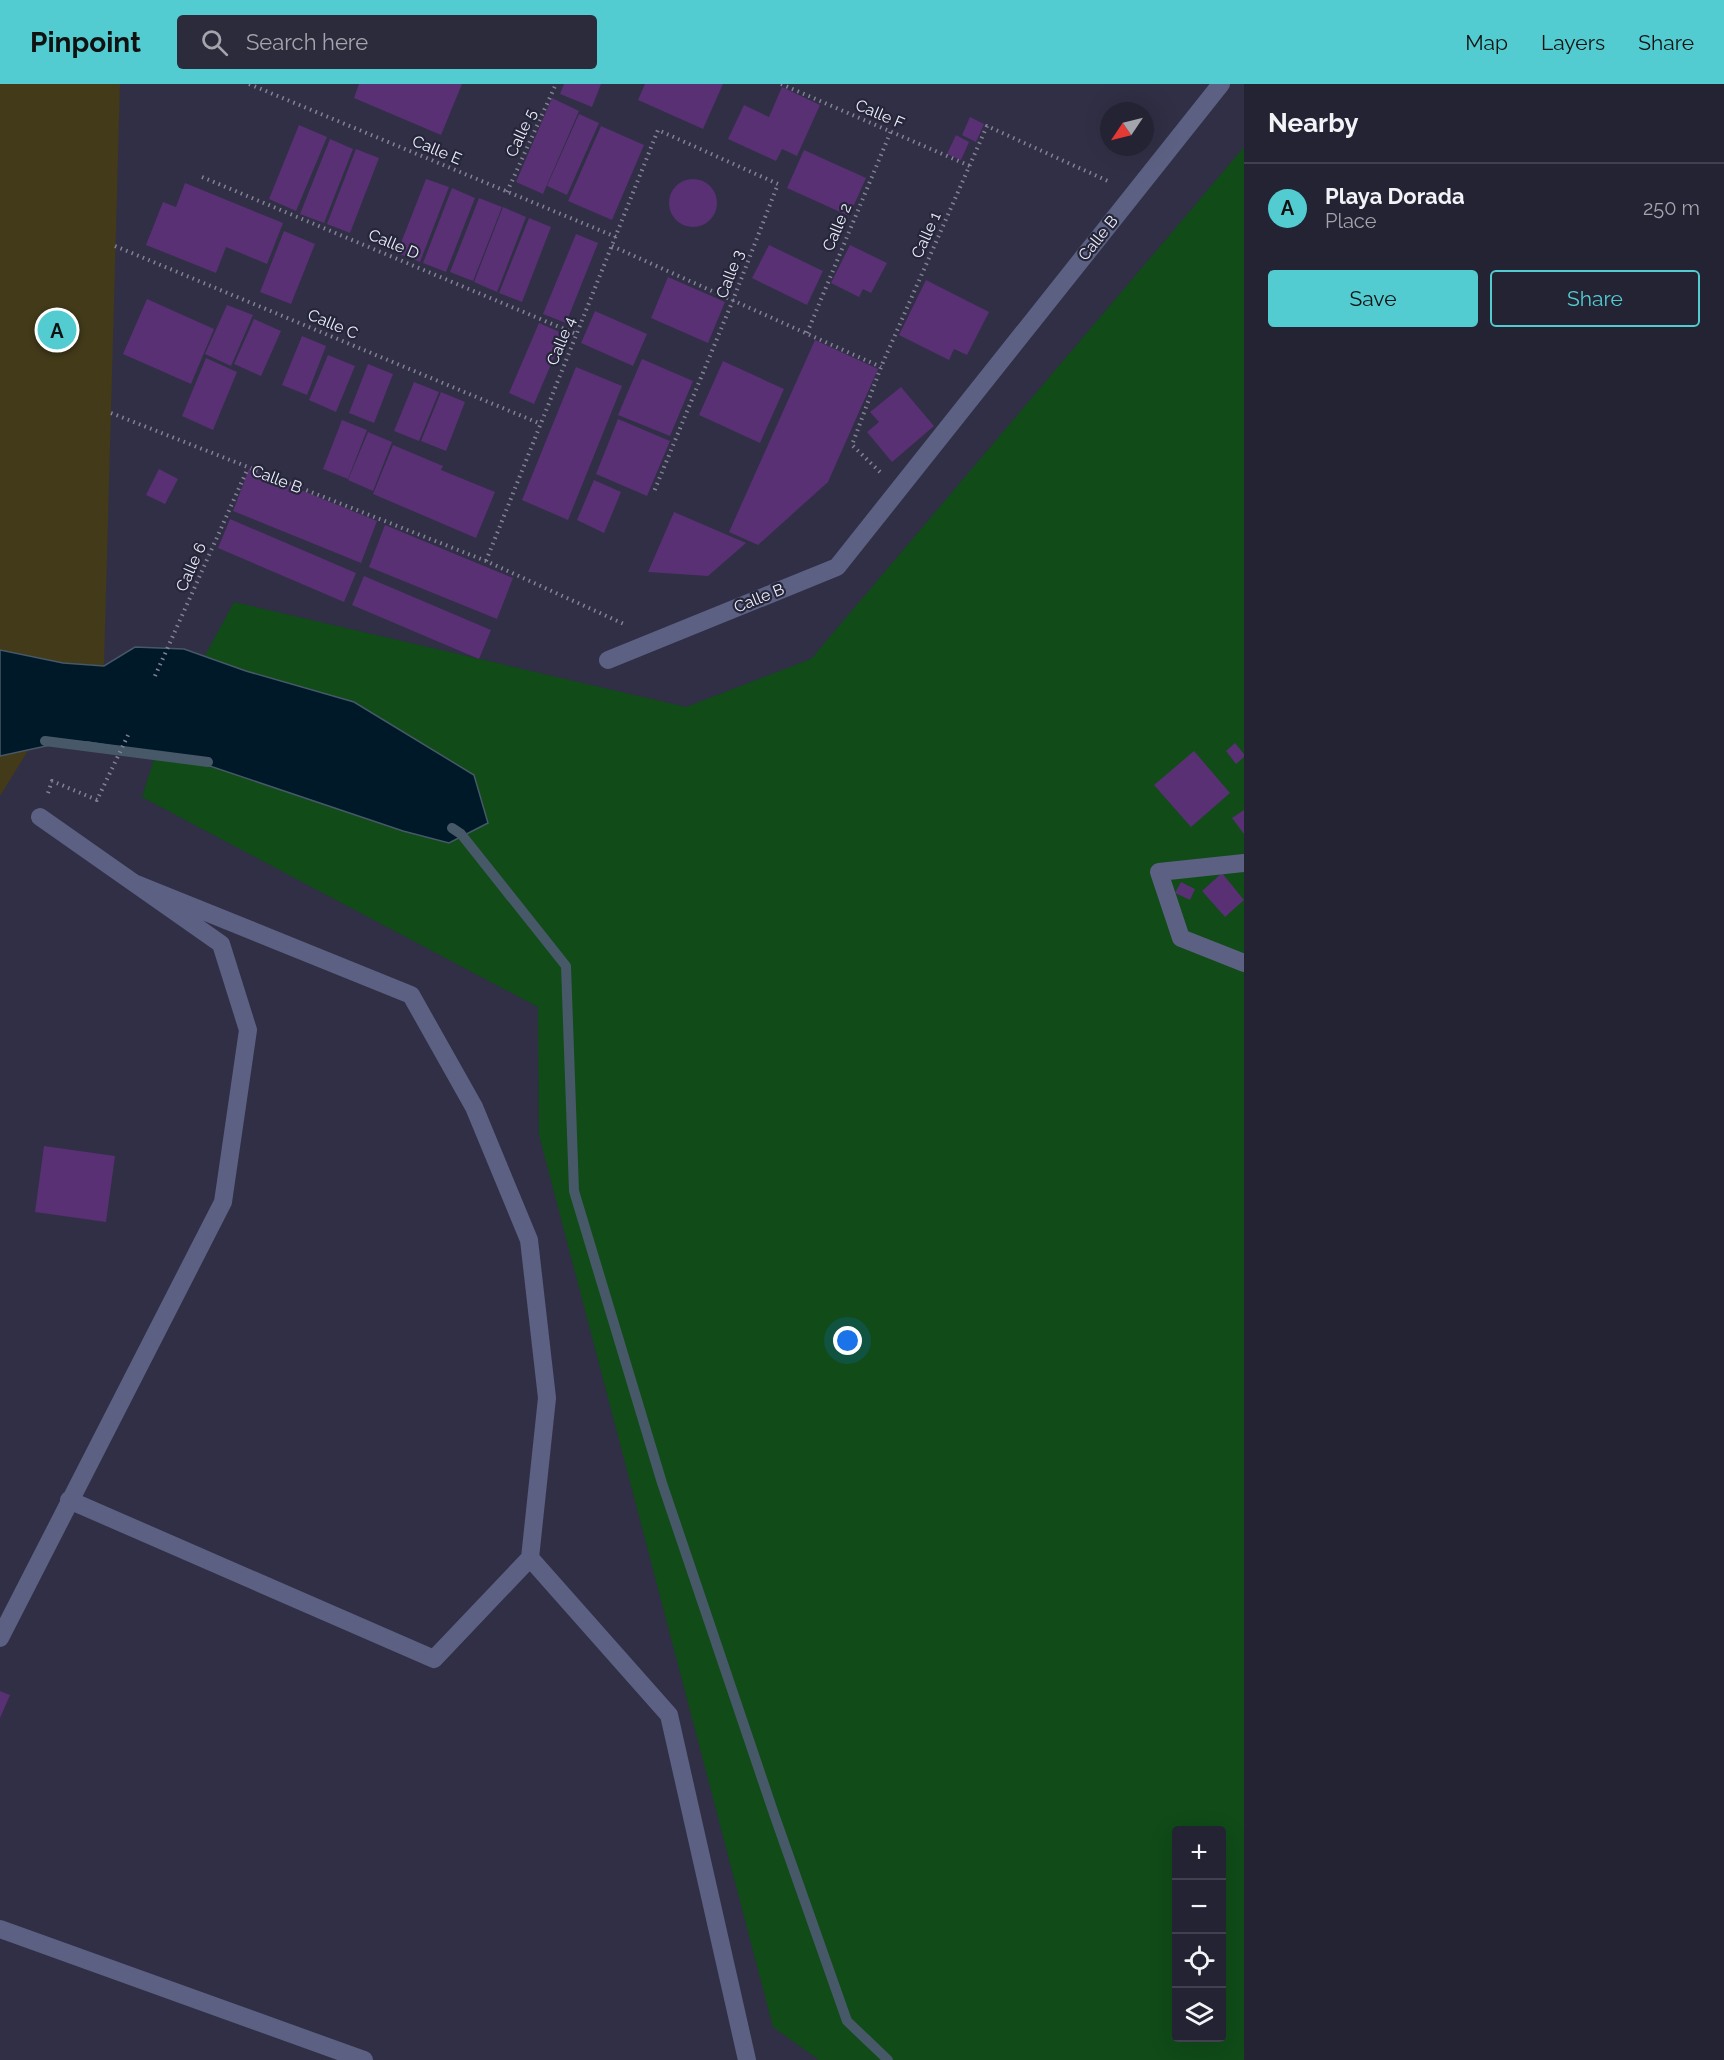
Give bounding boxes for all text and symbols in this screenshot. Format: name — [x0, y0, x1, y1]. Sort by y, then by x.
search box — [177, 15, 597, 69]
text: Pinpoint — [30, 26, 141, 59]
icon: search — [198, 26, 231, 59]
text: Search here — [246, 29, 368, 55]
text: Map — [1465, 30, 1508, 55]
text: Layers — [1541, 30, 1605, 55]
text: Share — [1638, 30, 1694, 55]
street label: Calle F — [853, 95, 907, 133]
north arrow — [1100, 102, 1154, 156]
street label: Calle 5 — [502, 106, 540, 160]
text: Nearby — [1268, 108, 1358, 138]
street label: Calle E — [410, 131, 465, 169]
text: Playa Dorada — [1325, 183, 1465, 209]
text: A — [1281, 196, 1294, 220]
text: 250 m — [1643, 196, 1700, 220]
street label: Calle 2 — [818, 200, 856, 254]
street label: Calle 1 — [907, 209, 945, 261]
text: Place — [1325, 209, 1376, 233]
street label: Calle B — [1074, 212, 1122, 264]
street label: Calle D — [366, 225, 422, 263]
street label: Calle 3 — [712, 247, 748, 301]
button: Save — [1268, 270, 1478, 327]
button: Share — [1490, 270, 1700, 327]
street label: Calle C — [305, 305, 361, 343]
pin: A — [38, 308, 76, 352]
street label: Calle 4 — [543, 314, 579, 368]
street label: Calle B — [249, 461, 305, 497]
street label: Calle 6 — [172, 540, 210, 594]
street label: Calle B — [731, 579, 787, 617]
your location — [833, 1326, 862, 1355]
map controls — [1172, 1826, 1226, 2042]
button: + — [1172, 1826, 1226, 1880]
button: − — [1172, 1880, 1226, 1934]
button: locate — [1172, 1934, 1226, 1988]
button: layers — [1172, 1988, 1226, 2042]

